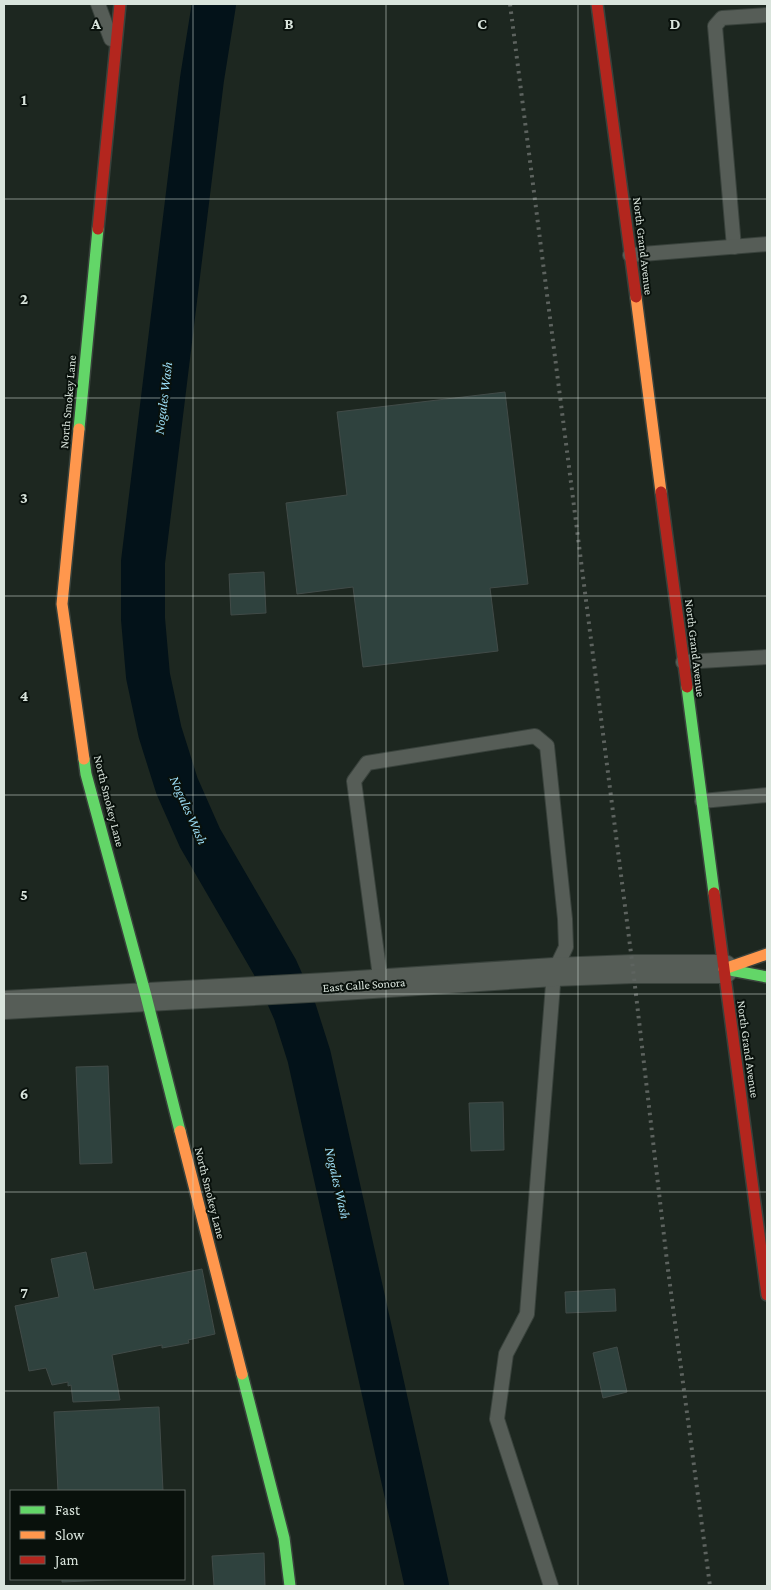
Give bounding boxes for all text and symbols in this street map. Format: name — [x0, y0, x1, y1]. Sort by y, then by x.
text: A — [90, 15, 101, 32]
text: B — [284, 15, 294, 32]
text: C — [477, 15, 487, 32]
text: D — [669, 15, 681, 32]
text: 1 — [21, 91, 27, 108]
street label: North Grand Avenue — [630, 196, 656, 296]
text: 2 — [20, 290, 28, 307]
street label: North Smokey Lane — [57, 355, 79, 449]
water label: Nogales Wash — [151, 360, 175, 435]
text: 3 — [20, 489, 28, 506]
street label: North Grand Avenue — [682, 598, 708, 698]
text: 4 — [20, 687, 29, 704]
street label: North Smokey Lane — [91, 754, 127, 848]
water label: Nogales Wash — [167, 773, 211, 847]
text: 5 — [20, 886, 28, 903]
street label: East Calle Sonora — [322, 975, 406, 995]
street label: North Grand Avenue — [734, 999, 762, 1099]
text: 6 — [20, 1085, 28, 1102]
water label: Nogales Wash — [322, 1145, 354, 1221]
street label: North Smokey Lane — [192, 1146, 228, 1240]
text: 7 — [20, 1284, 28, 1301]
legend — [10, 1490, 185, 1580]
text: Fast — [55, 1502, 81, 1518]
text: Slow — [55, 1527, 85, 1543]
text: Jam — [53, 1552, 78, 1569]

